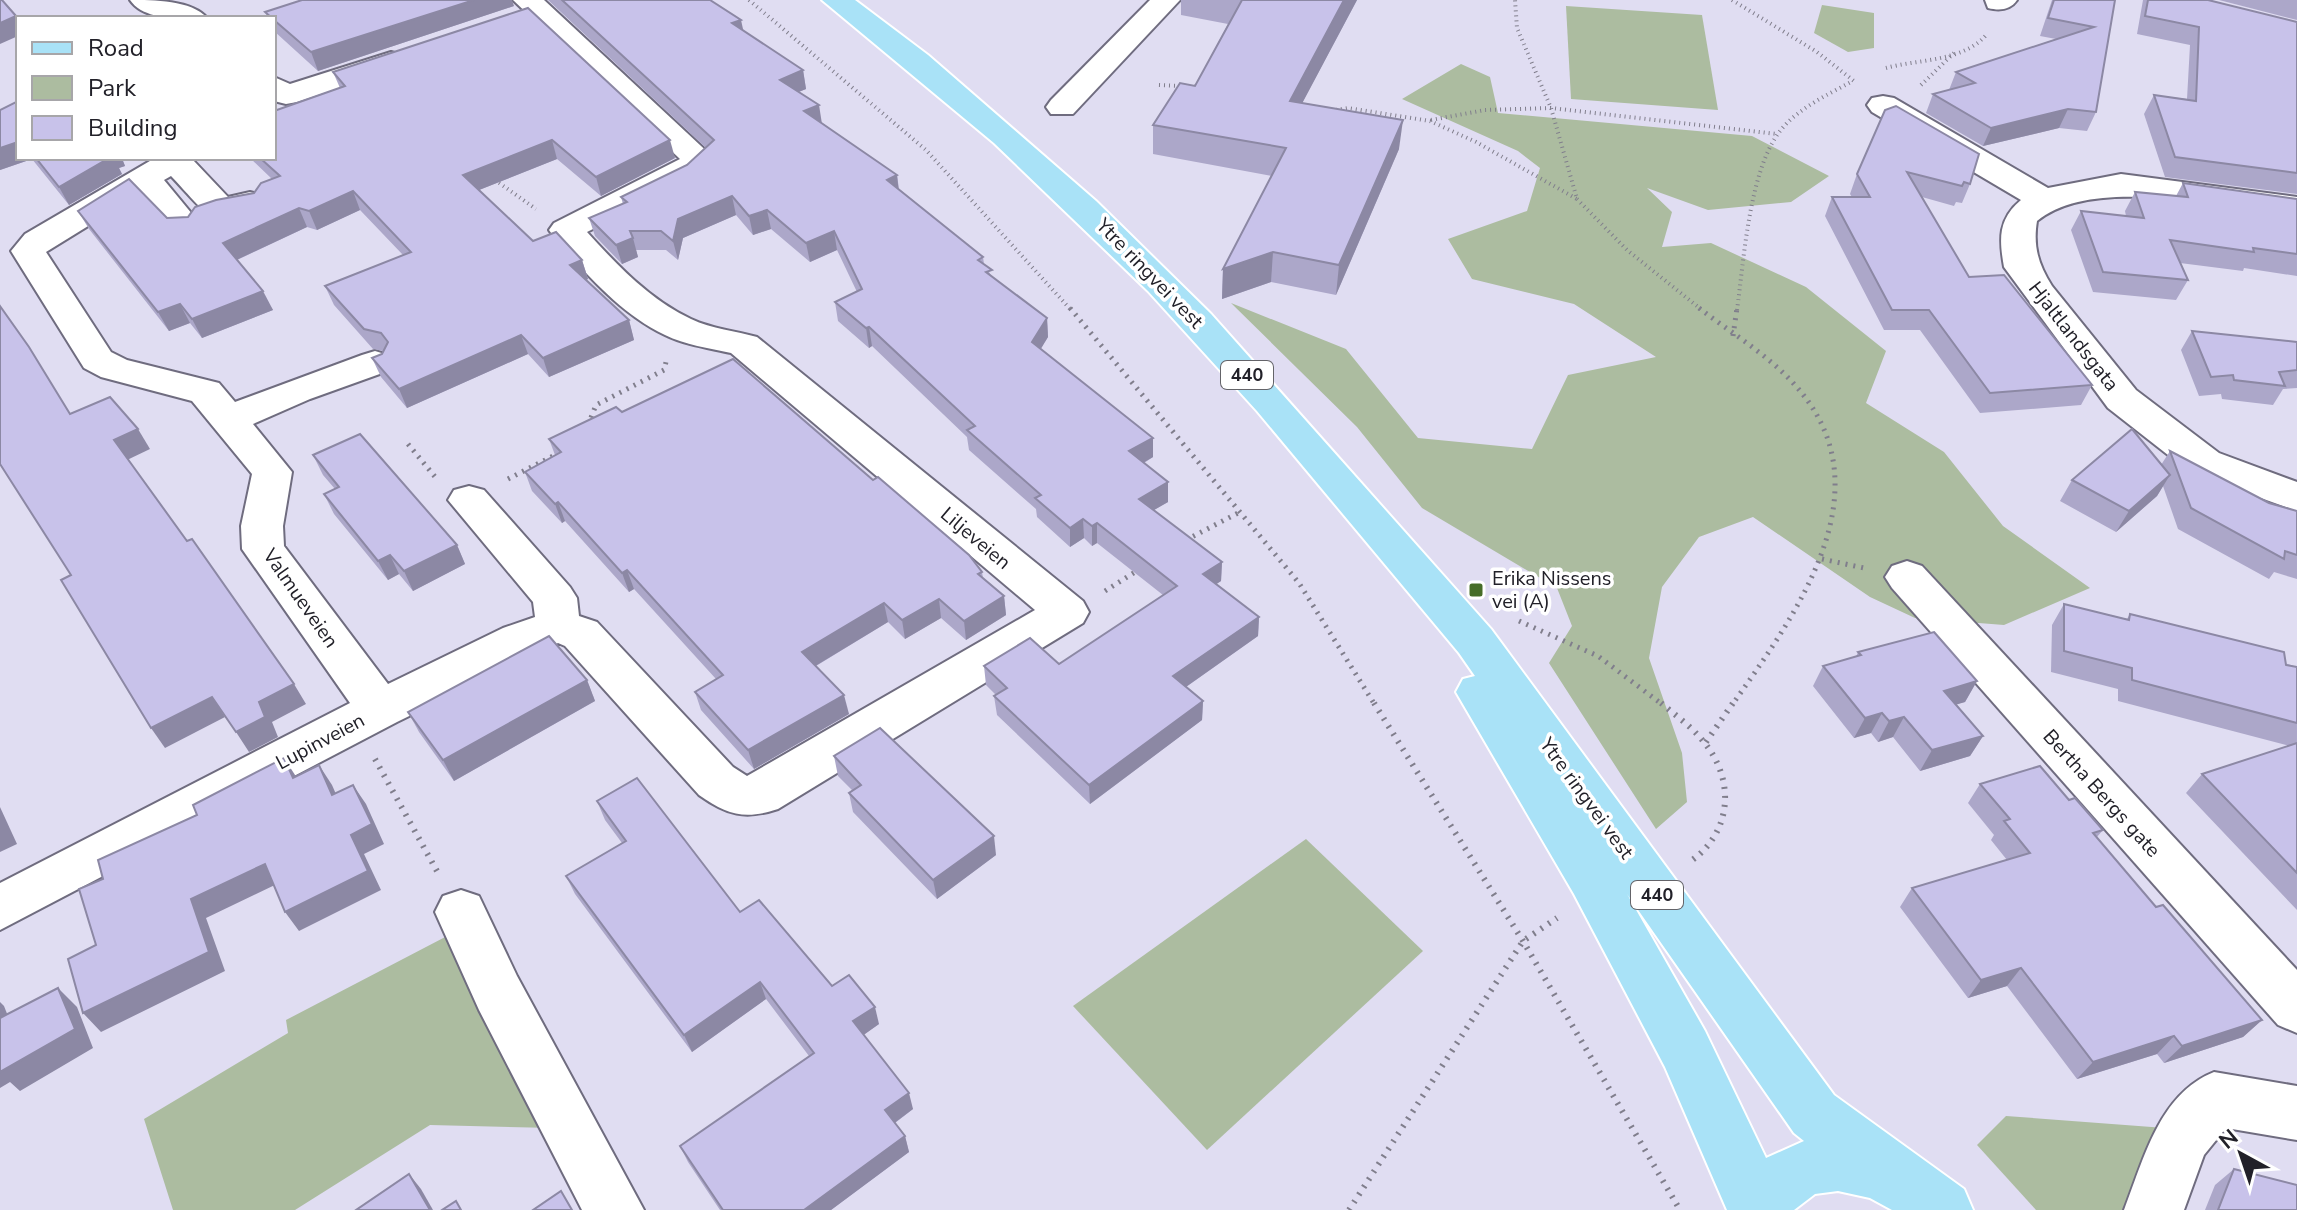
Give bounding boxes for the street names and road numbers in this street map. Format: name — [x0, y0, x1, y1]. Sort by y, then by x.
street label: Ytre ringvei vest — [1089, 212, 1210, 335]
street label: Hjaltlandsgata — [2022, 276, 2125, 397]
road number: 440 — [1221, 361, 1273, 389]
street label: Liljeveien — [935, 501, 1017, 576]
street label: Valmueveien — [256, 542, 345, 653]
street label: Lupinveien — [271, 707, 369, 776]
street label: Bertha Bergs gate — [2037, 724, 2166, 863]
street label: Ytre ringvei vest — [1533, 731, 1640, 865]
road number: 440 — [1631, 881, 1683, 909]

